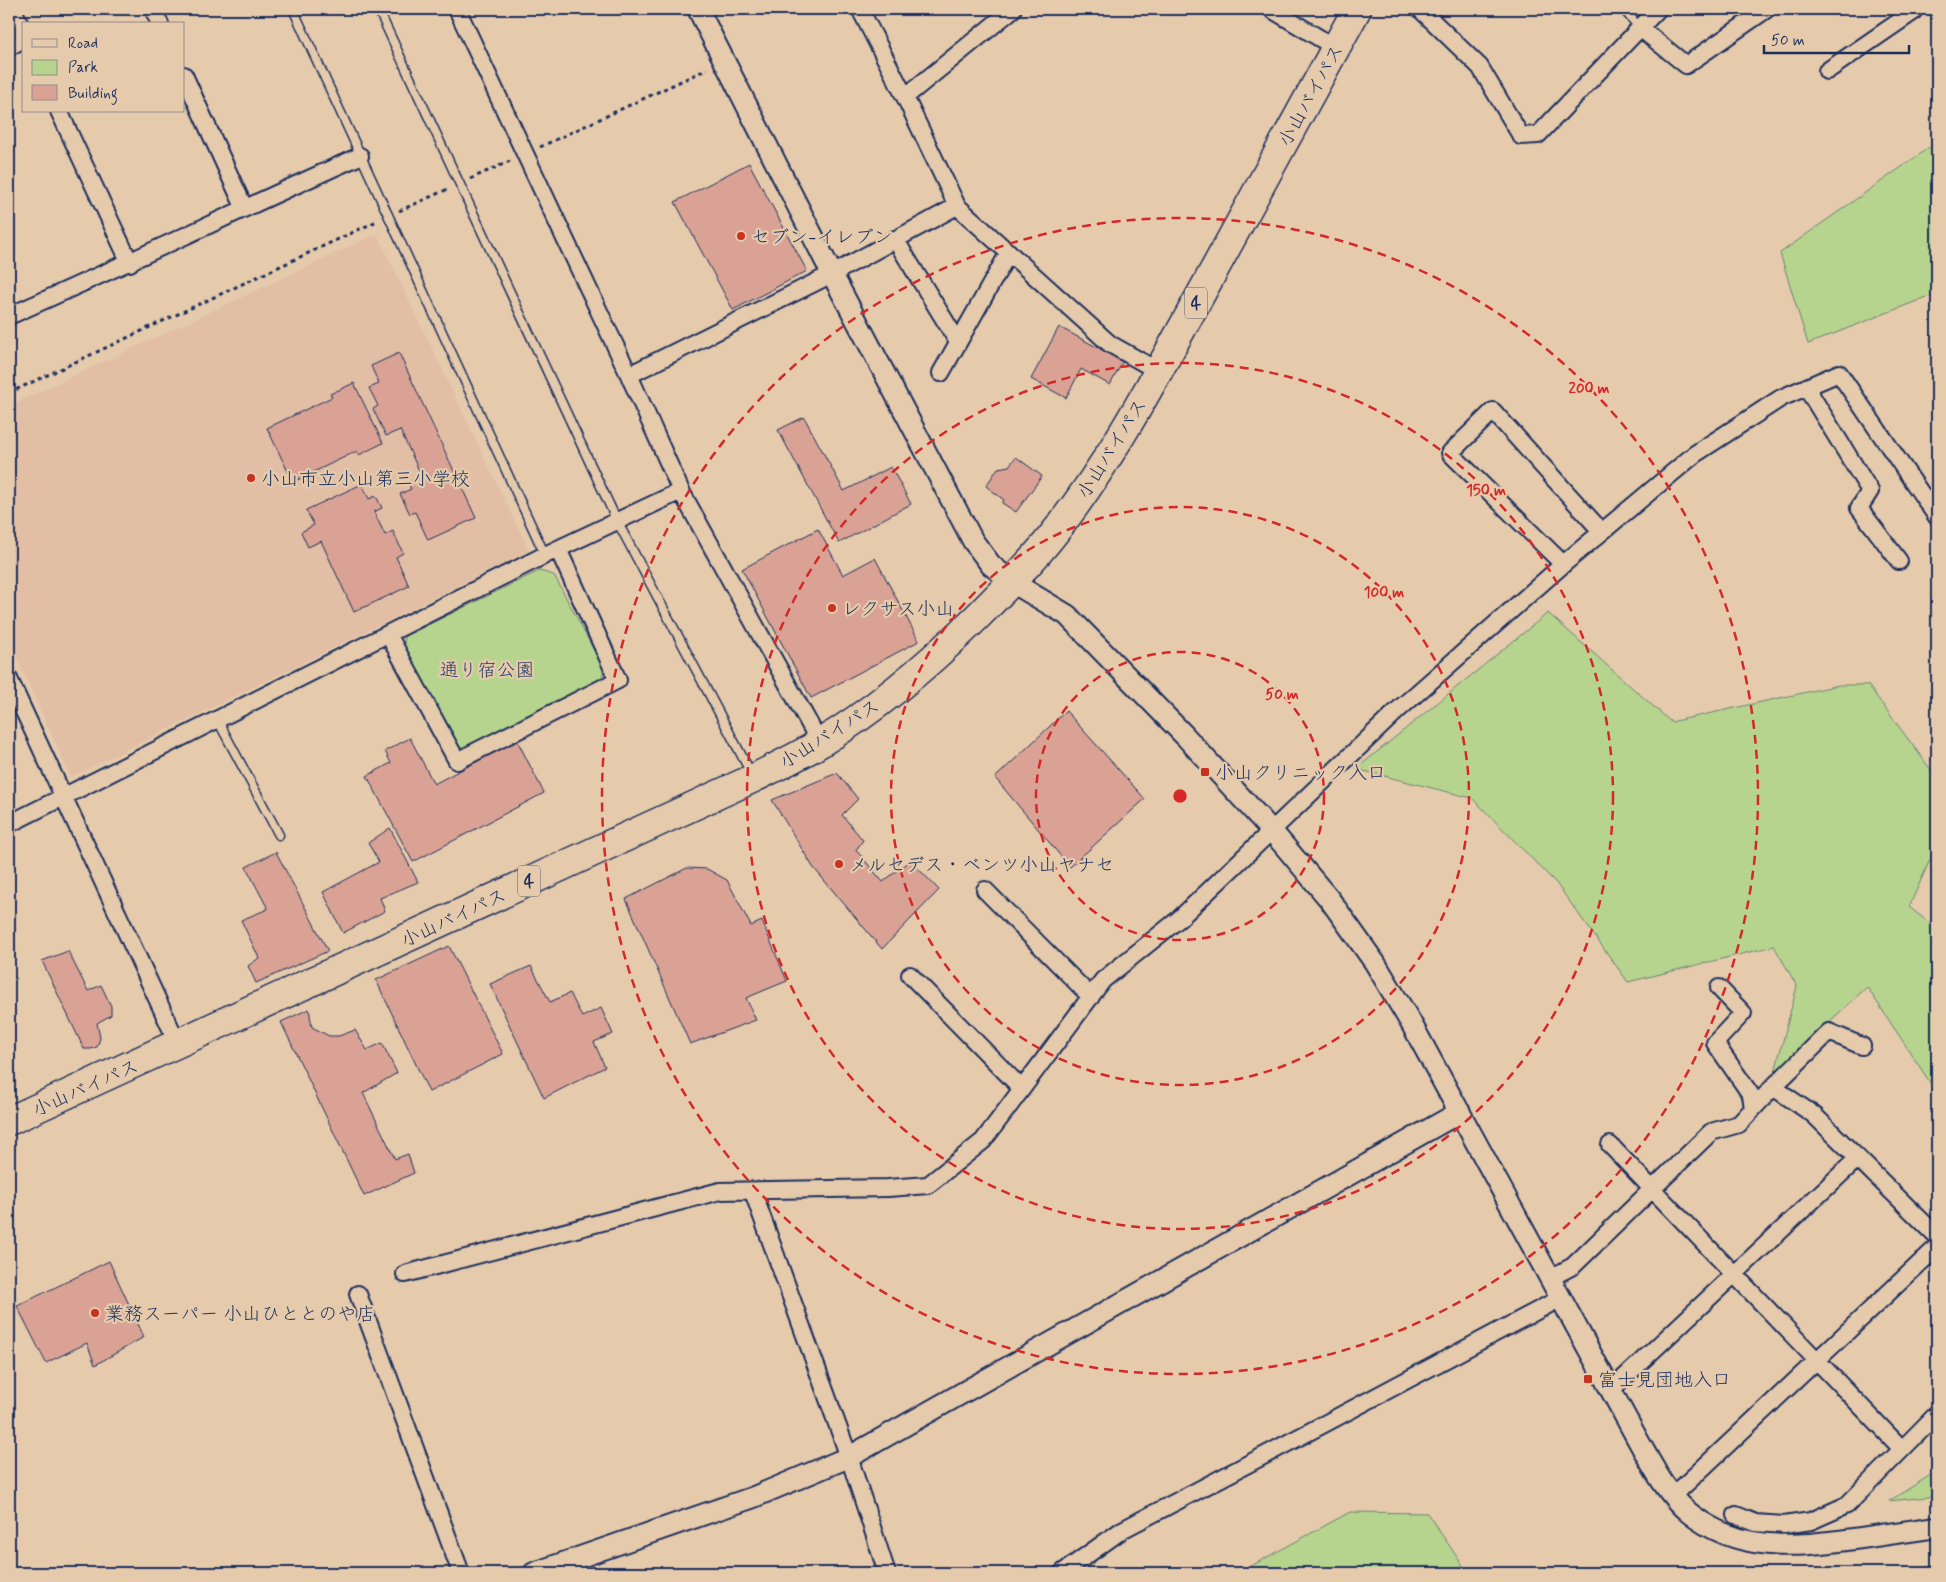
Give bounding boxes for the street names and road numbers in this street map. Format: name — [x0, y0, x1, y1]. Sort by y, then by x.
street label: 小山バイパス — [1273, 40, 1350, 151]
road number: 4 — [1185, 288, 1207, 318]
street label: 小山バイパス — [1072, 394, 1153, 504]
street label: 小山バイパス — [775, 694, 885, 775]
road number: 4 — [518, 866, 540, 896]
street label: 小山バイパス — [397, 883, 510, 954]
street label: 小山バイパス — [29, 1054, 143, 1123]

